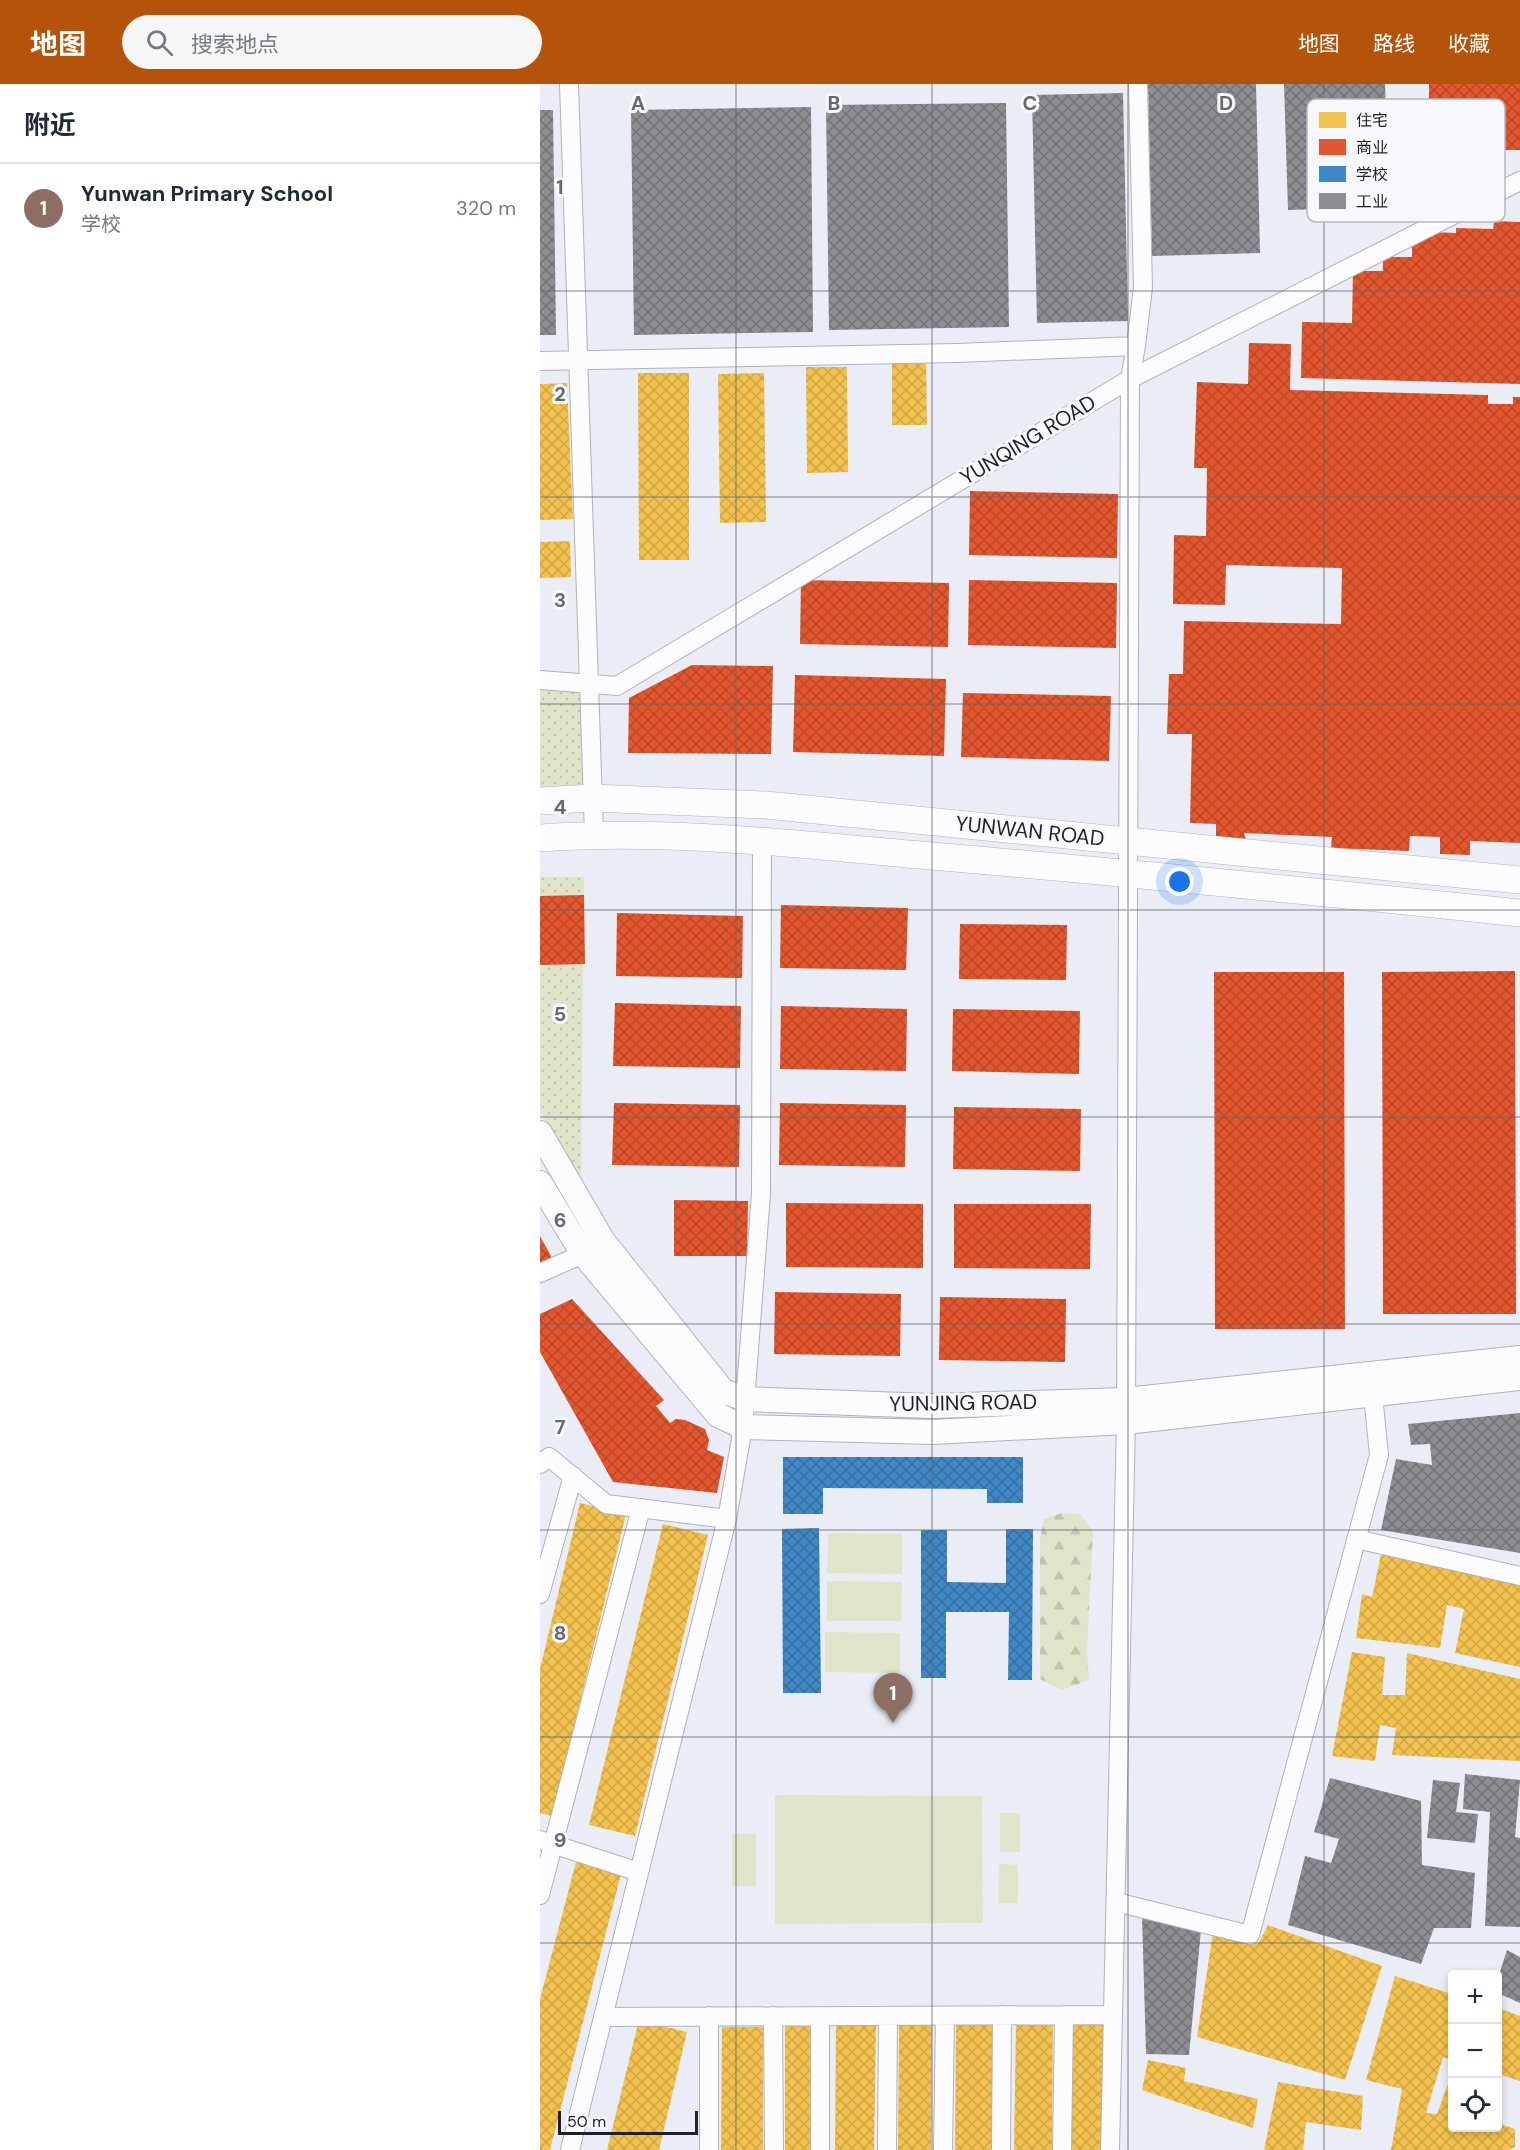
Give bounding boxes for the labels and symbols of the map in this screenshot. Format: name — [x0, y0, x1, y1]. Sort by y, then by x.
text: A — [631, 90, 645, 116]
text: B — [828, 90, 840, 116]
text: C — [1023, 90, 1037, 116]
text: D — [1219, 90, 1233, 116]
legend — [1307, 99, 1505, 222]
text: 住宅 — [1356, 110, 1388, 131]
text: 商业 — [1356, 137, 1388, 158]
text: 学校 — [1356, 164, 1388, 185]
text: 1 — [556, 174, 564, 200]
text: 工业 — [1356, 191, 1388, 212]
text: 2 — [554, 381, 566, 407]
street label: YUNQING ROAD — [955, 388, 1101, 492]
text: 3 — [554, 587, 566, 613]
text: 4 — [554, 794, 567, 820]
street label: YUNWAN ROAD — [954, 809, 1106, 853]
your location — [1165, 867, 1194, 896]
text: 5 — [554, 1001, 566, 1027]
text: 6 — [554, 1207, 566, 1233]
street label: YUNJING ROAD — [889, 1388, 1037, 1418]
text: 7 — [555, 1414, 566, 1440]
text: 8 — [554, 1620, 566, 1646]
pin: 1 — [874, 1674, 912, 1723]
text: 9 — [554, 1827, 566, 1853]
scale bar — [558, 2108, 698, 2136]

